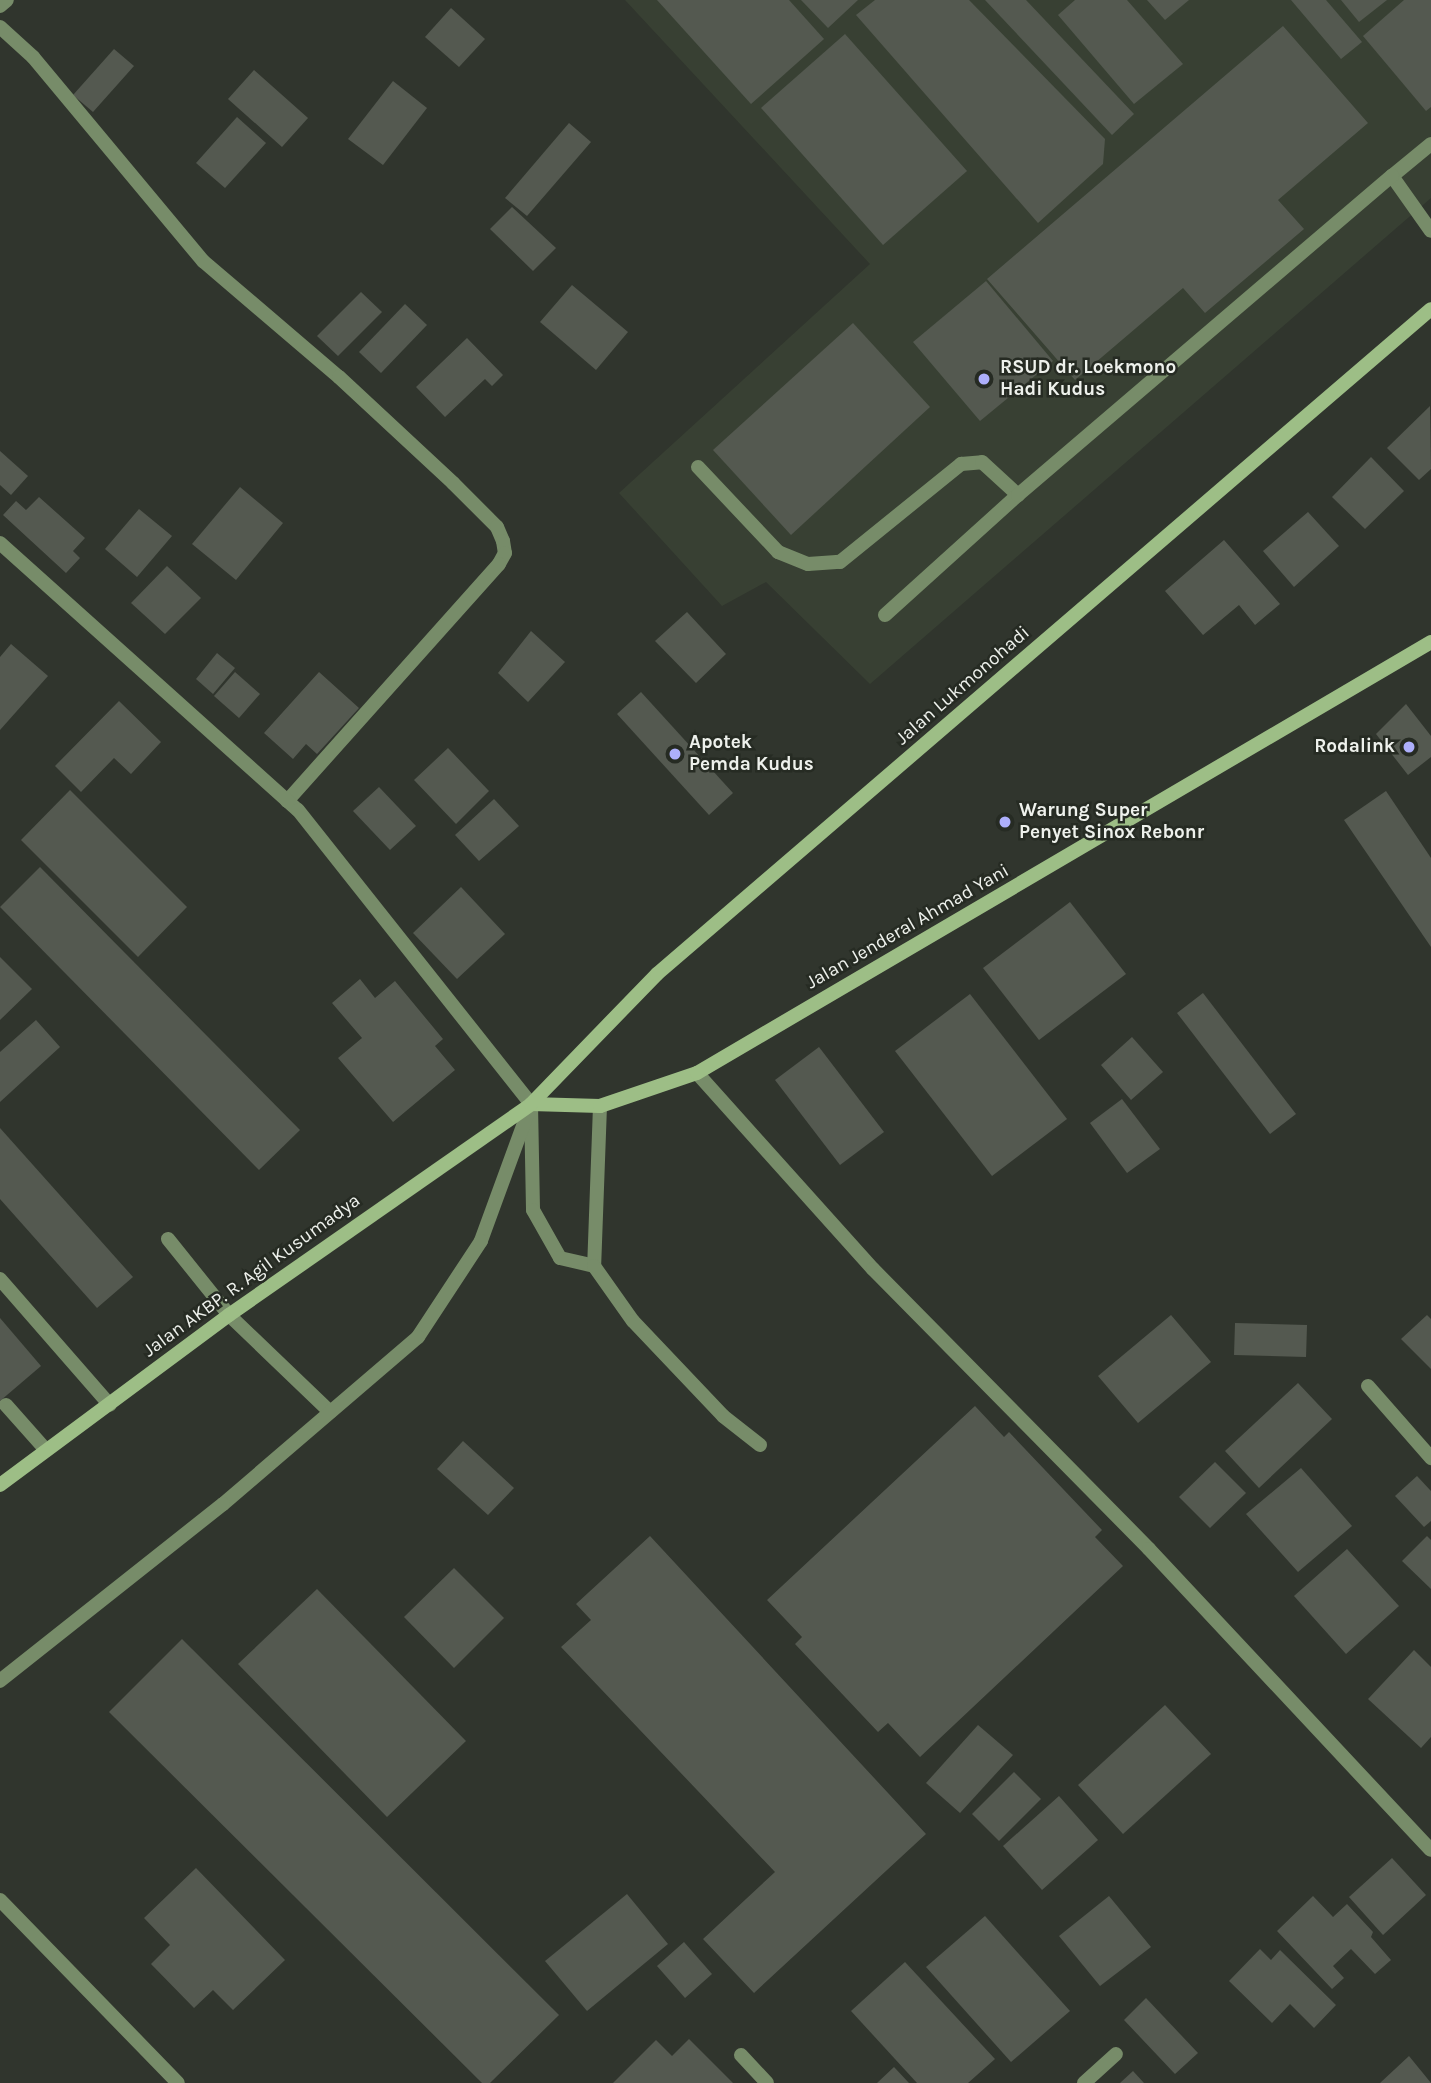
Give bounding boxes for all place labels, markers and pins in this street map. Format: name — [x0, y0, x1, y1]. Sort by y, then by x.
place label: RSUD dr. Loekmono Hadi Kudus — [1000, 357, 1176, 401]
marker: RSUD dr. Loekmono Hadi Kudus — [974, 369, 994, 389]
place label: Apotek Pemda Kudus — [689, 732, 814, 776]
place label: Rodalink — [1314, 736, 1395, 758]
marker: Rodalink — [1401, 739, 1417, 755]
marker: Apotek Pemda Kudus — [667, 746, 683, 762]
place label: Warung Super Penyet Sinox Rebonr — [1019, 800, 1204, 844]
marker: Warung Super Penyet Sinox Rebonr — [997, 814, 1013, 830]

